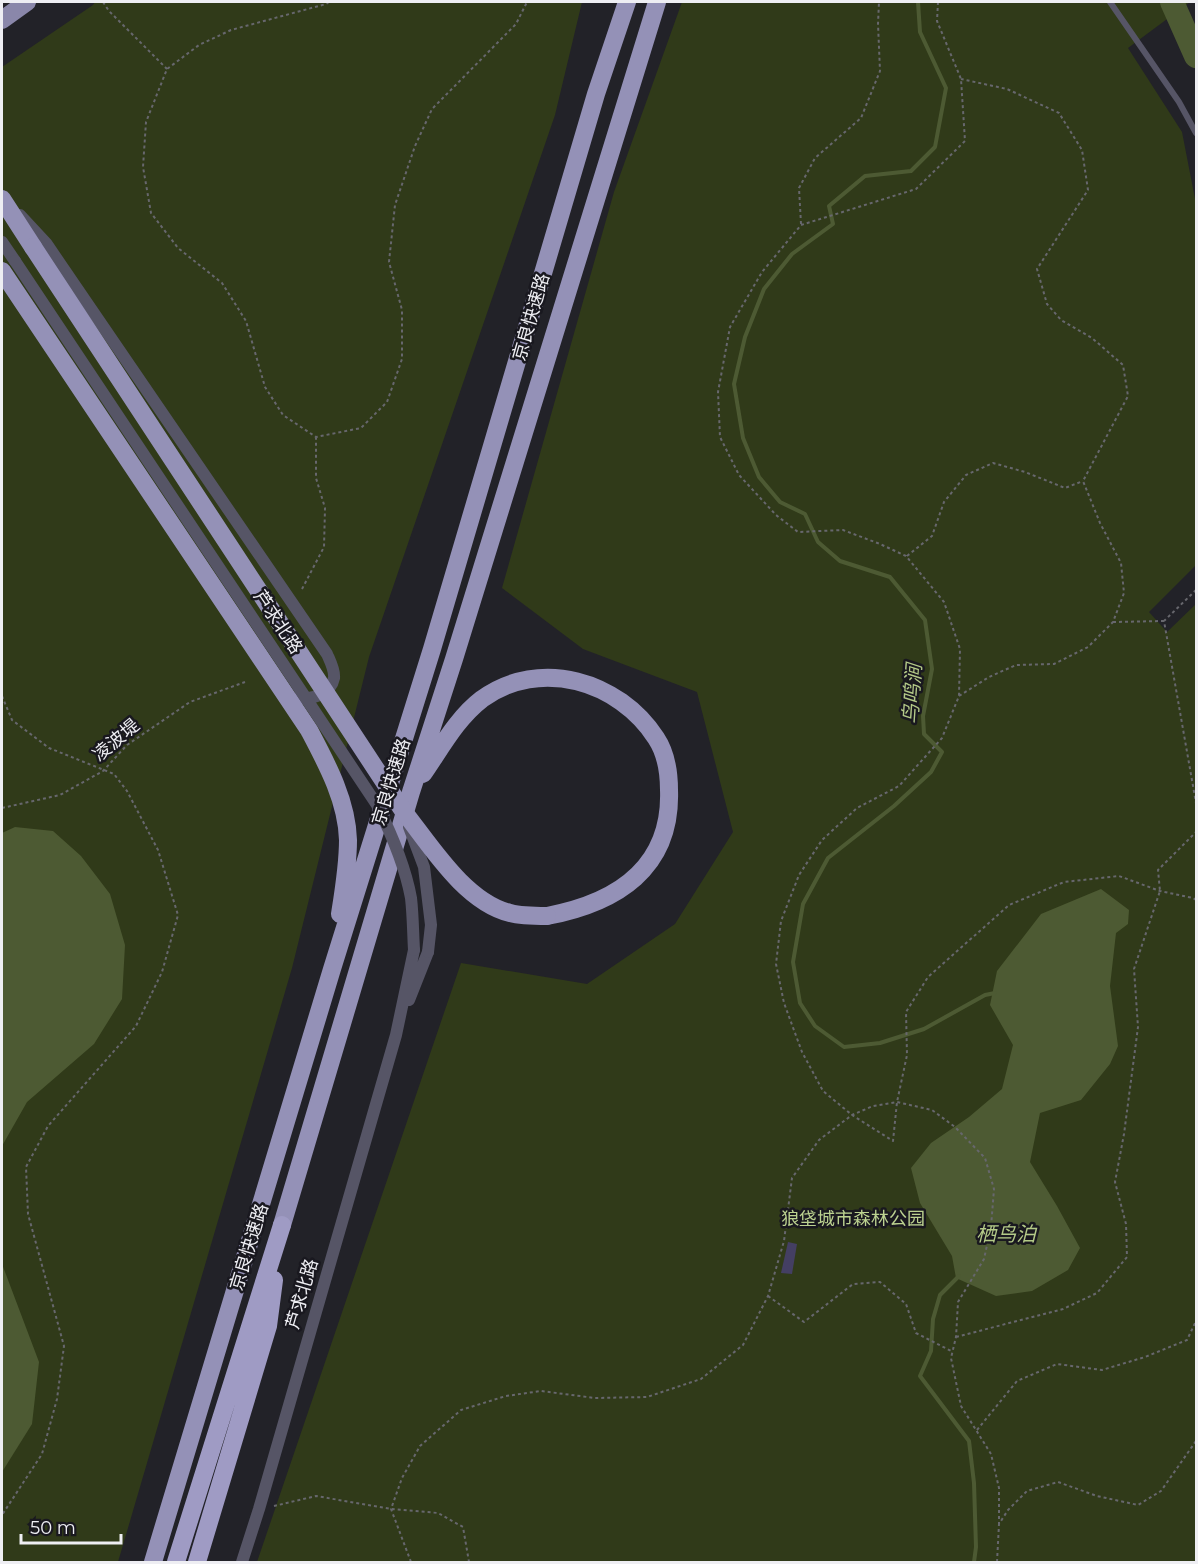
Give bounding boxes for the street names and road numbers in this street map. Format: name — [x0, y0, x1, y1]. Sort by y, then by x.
street label: 京良快速路 — [508, 271, 554, 363]
street label: 芦求北路 — [249, 586, 307, 658]
street label: 凌波堤 — [88, 714, 144, 766]
street label: 京良快速路 — [367, 736, 415, 828]
street label: 京良快速路 — [225, 1201, 273, 1293]
street label: 芦求北路 — [282, 1256, 322, 1332]

